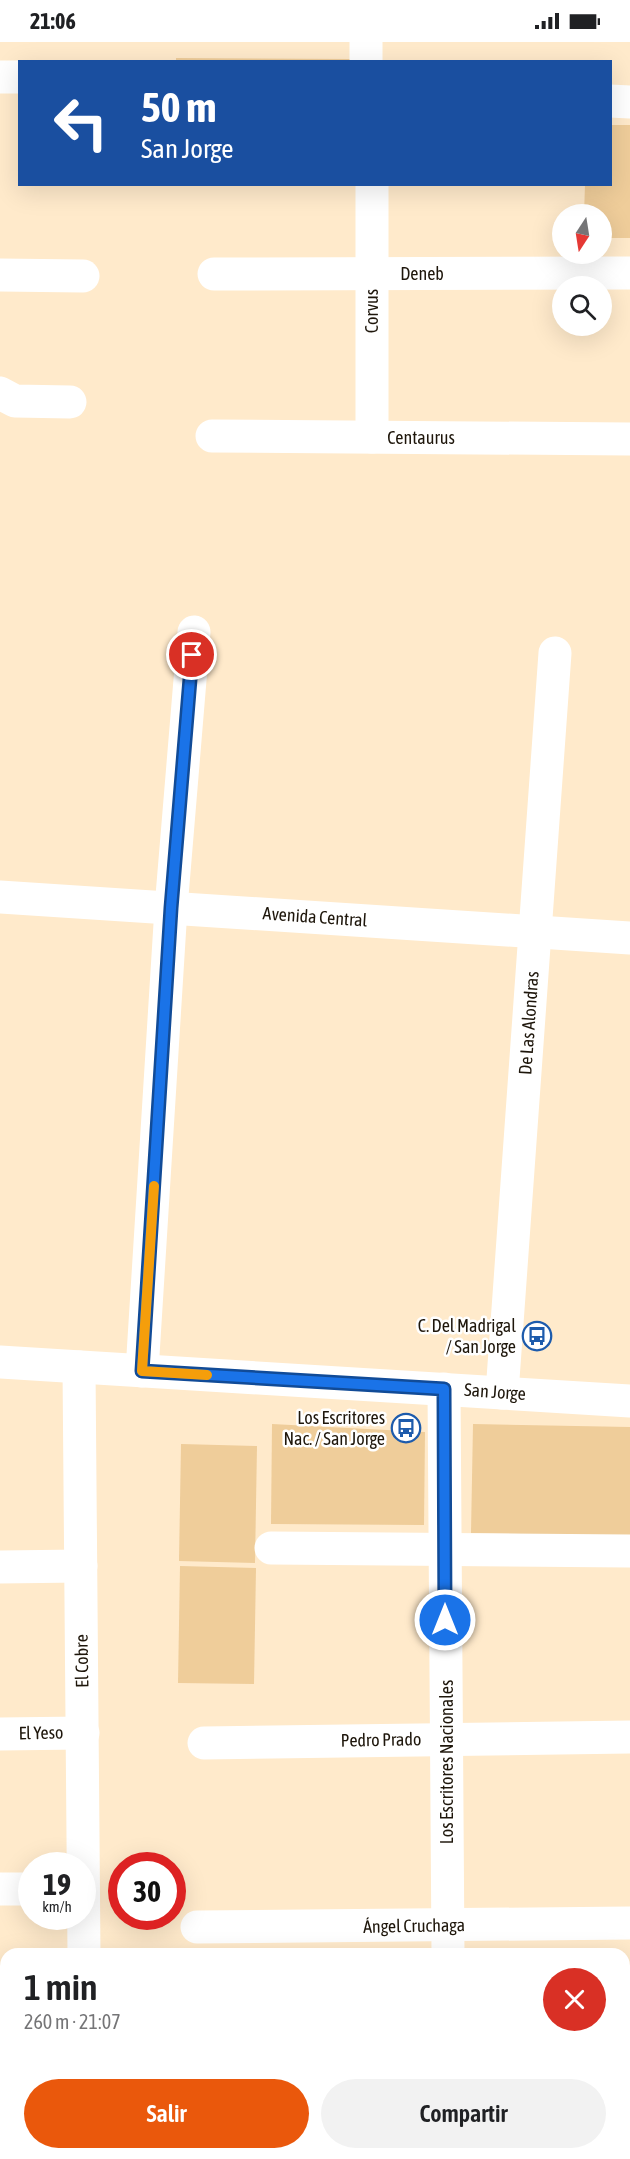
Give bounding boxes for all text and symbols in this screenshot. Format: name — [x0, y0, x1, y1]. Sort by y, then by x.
text: 21:06 — [30, 8, 76, 34]
text: 50 m — [141, 83, 216, 131]
icon: left — [42, 84, 120, 162]
text: San Jorge — [141, 133, 234, 164]
north arrow — [552, 204, 612, 264]
map controls — [552, 204, 612, 336]
street label: Deneb — [400, 263, 444, 284]
button: search — [552, 276, 612, 336]
street label: Corvus — [361, 289, 382, 333]
street label: Centaurus — [387, 427, 455, 448]
pin — [166, 629, 217, 680]
icon: arrive — [175, 638, 208, 671]
street label: Avenida Central — [262, 902, 368, 931]
street label: De Las Alondras — [514, 971, 543, 1075]
place label: C. Del Madrigal / San Jorge — [418, 1315, 516, 1357]
bus stop icon: C. Del Madrigal / San Jorge — [521, 1320, 553, 1352]
street label: San Jorge — [464, 1379, 527, 1404]
place label: Los Escritores Nac. / San Jorge — [283, 1407, 385, 1449]
bus stop icon: Los Escritores Nac. / San Jorge — [390, 1412, 422, 1444]
position arrow — [413, 1588, 477, 1652]
street label: El Cobre — [71, 1634, 92, 1688]
street label: Los Escritores Nacionales — [436, 1680, 457, 1844]
street label: El Yeso — [18, 1722, 64, 1743]
street label: Pedro Prado — [341, 1728, 421, 1751]
speed limit sign: 30 — [108, 1852, 186, 1930]
text: 19 — [43, 1867, 71, 1901]
text: km/h — [42, 1898, 72, 1915]
street label: Ángel Cruchaga — [363, 1914, 465, 1937]
text: 1 min — [24, 1966, 98, 2008]
button: close — [543, 1968, 606, 2031]
text: 260 m · 21:07 — [24, 2010, 121, 2033]
button: Salir — [24, 2079, 309, 2148]
button: Compartir — [321, 2079, 606, 2148]

